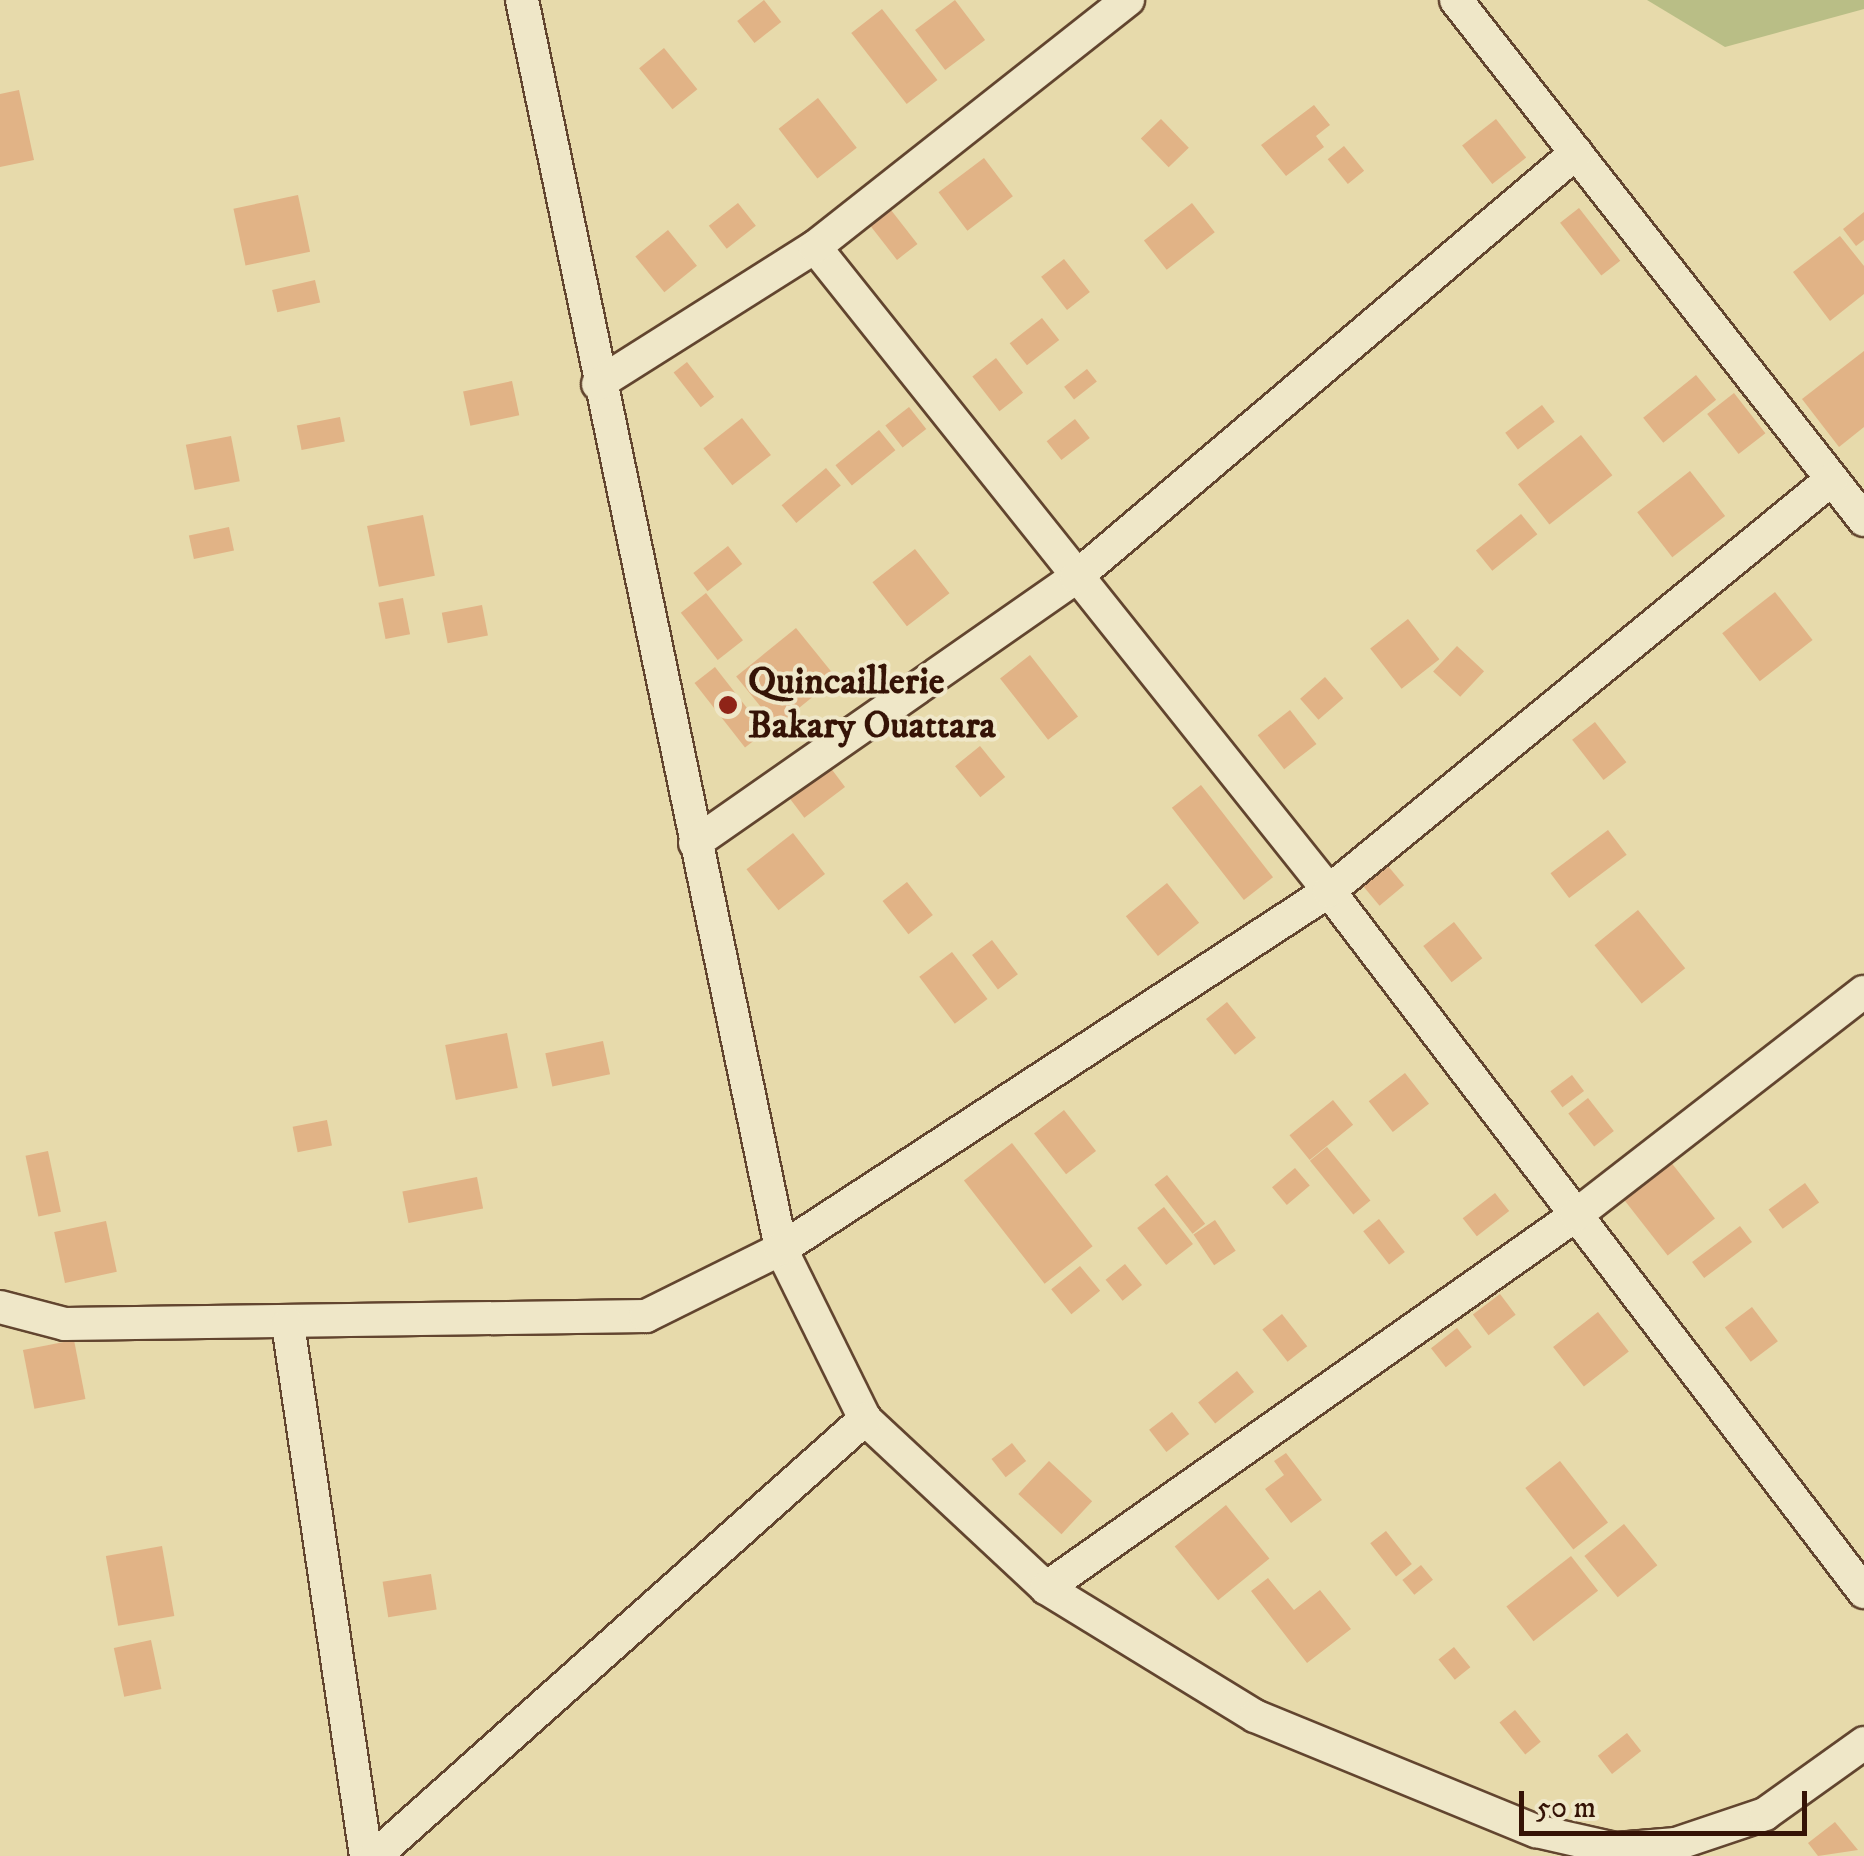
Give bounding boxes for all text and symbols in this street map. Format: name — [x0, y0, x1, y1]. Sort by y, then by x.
place label: Quincaillerie Bakary Ouattara — [748, 660, 996, 749]
marker: Quincaillerie Bakary Ouattara — [717, 694, 739, 716]
scale bar — [1524, 1771, 1812, 1833]
text: 50 m — [1536, 1790, 1596, 1827]

